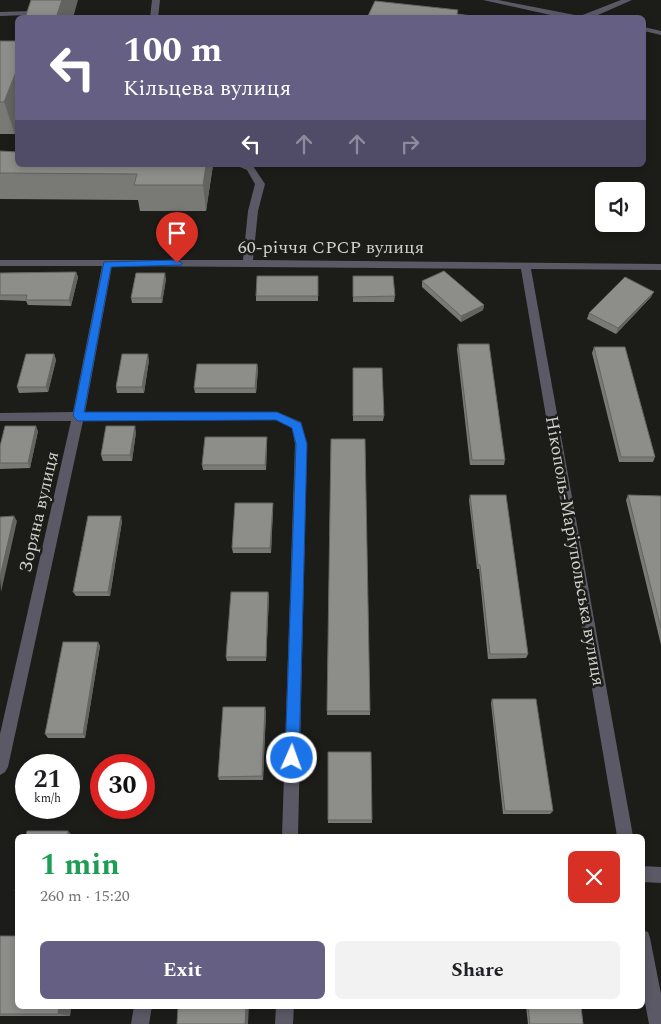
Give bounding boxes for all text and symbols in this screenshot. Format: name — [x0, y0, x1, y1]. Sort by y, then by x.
text: 100 m — [123, 24, 222, 77]
icon: left — [40, 35, 105, 100]
text: Кільцева вулиця — [123, 72, 291, 105]
icon: left — [237, 130, 265, 158]
icon: ahead — [290, 130, 318, 158]
icon: ahead — [343, 130, 371, 158]
icon: right — [396, 130, 424, 158]
map controls — [595, 182, 645, 232]
button: sound — [595, 182, 645, 232]
pin — [156, 212, 198, 263]
icon: arrive — [163, 219, 191, 247]
street label: 60-річчя СРСР вулиця — [238, 234, 424, 261]
street label: Нікополь-Маріупольська вулиця — [538, 414, 612, 688]
street label: Зоряна вулиця — [12, 449, 66, 575]
position arrow — [265, 731, 317, 783]
speed limit sign: 30 — [90, 754, 155, 819]
text: 21 — [33, 761, 62, 799]
text: km/h — [34, 789, 61, 808]
text: 1 min — [40, 842, 120, 888]
button: close — [568, 851, 620, 903]
text: 260 m · 15:20 — [40, 884, 130, 908]
button: Exit — [40, 941, 325, 999]
button: Share — [335, 941, 620, 999]

